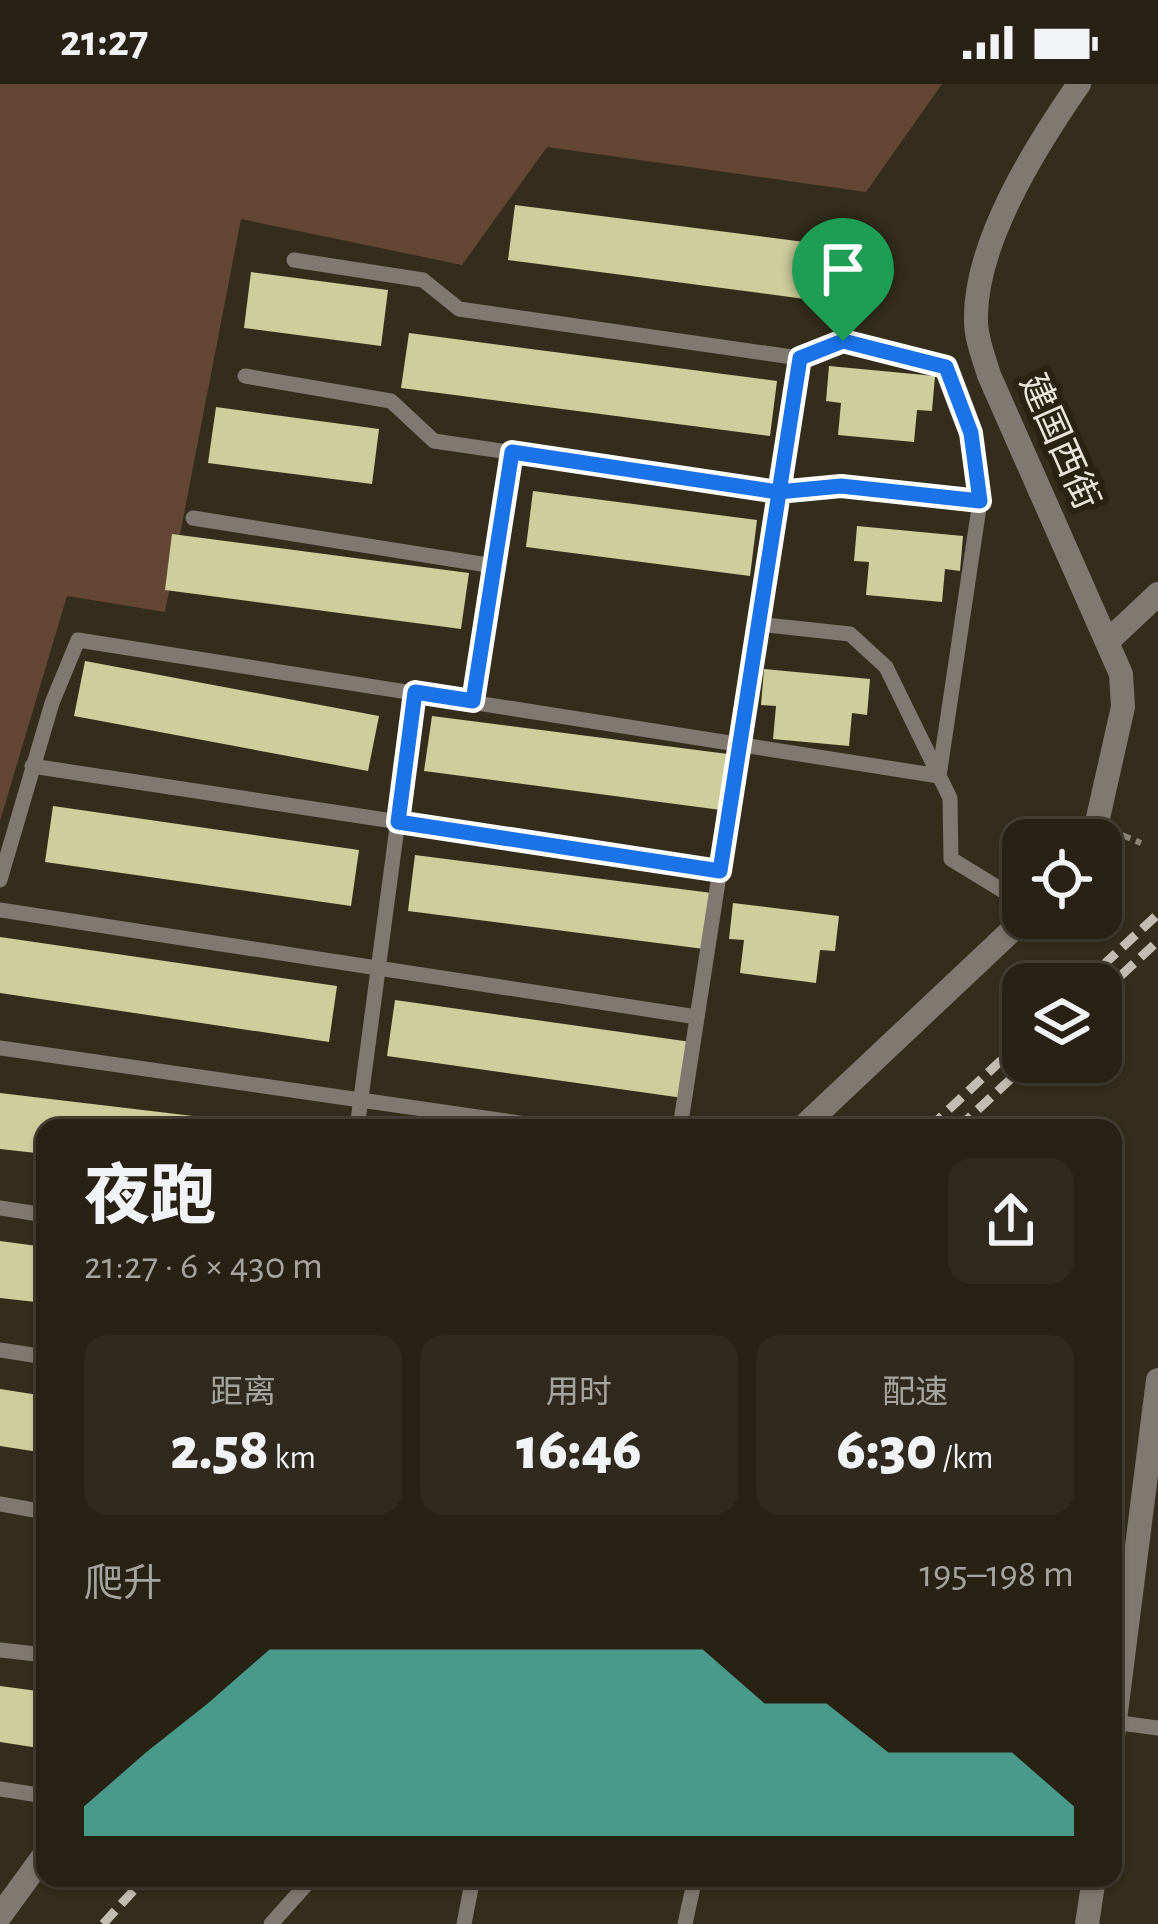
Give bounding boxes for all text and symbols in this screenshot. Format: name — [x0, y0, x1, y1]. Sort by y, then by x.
text: 21:27 — [60, 19, 148, 64]
pin — [792, 218, 894, 341]
icon: arrive — [810, 236, 876, 302]
street label: 建国西街 — [1013, 368, 1107, 515]
map controls — [1002, 819, 1122, 1083]
button: locate — [1002, 819, 1122, 939]
button: layers — [1002, 963, 1122, 1083]
button: share — [948, 1158, 1074, 1284]
text: 夜跑 — [84, 1165, 216, 1231]
text: 21:27 · 6 × 430 m — [84, 1247, 323, 1286]
text: 距离 — [210, 1377, 276, 1410]
text: 用时 — [546, 1377, 612, 1410]
text: 配速 — [882, 1377, 948, 1410]
text: 2.58 — [170, 1420, 269, 1480]
text: 16:46 — [516, 1420, 642, 1480]
text: 6:30 — [837, 1420, 937, 1480]
text: km — [269, 1442, 316, 1475]
text: /km — [937, 1442, 993, 1475]
text: 195–198 m — [920, 1555, 1074, 1594]
text: 爬升 — [84, 1565, 162, 1604]

